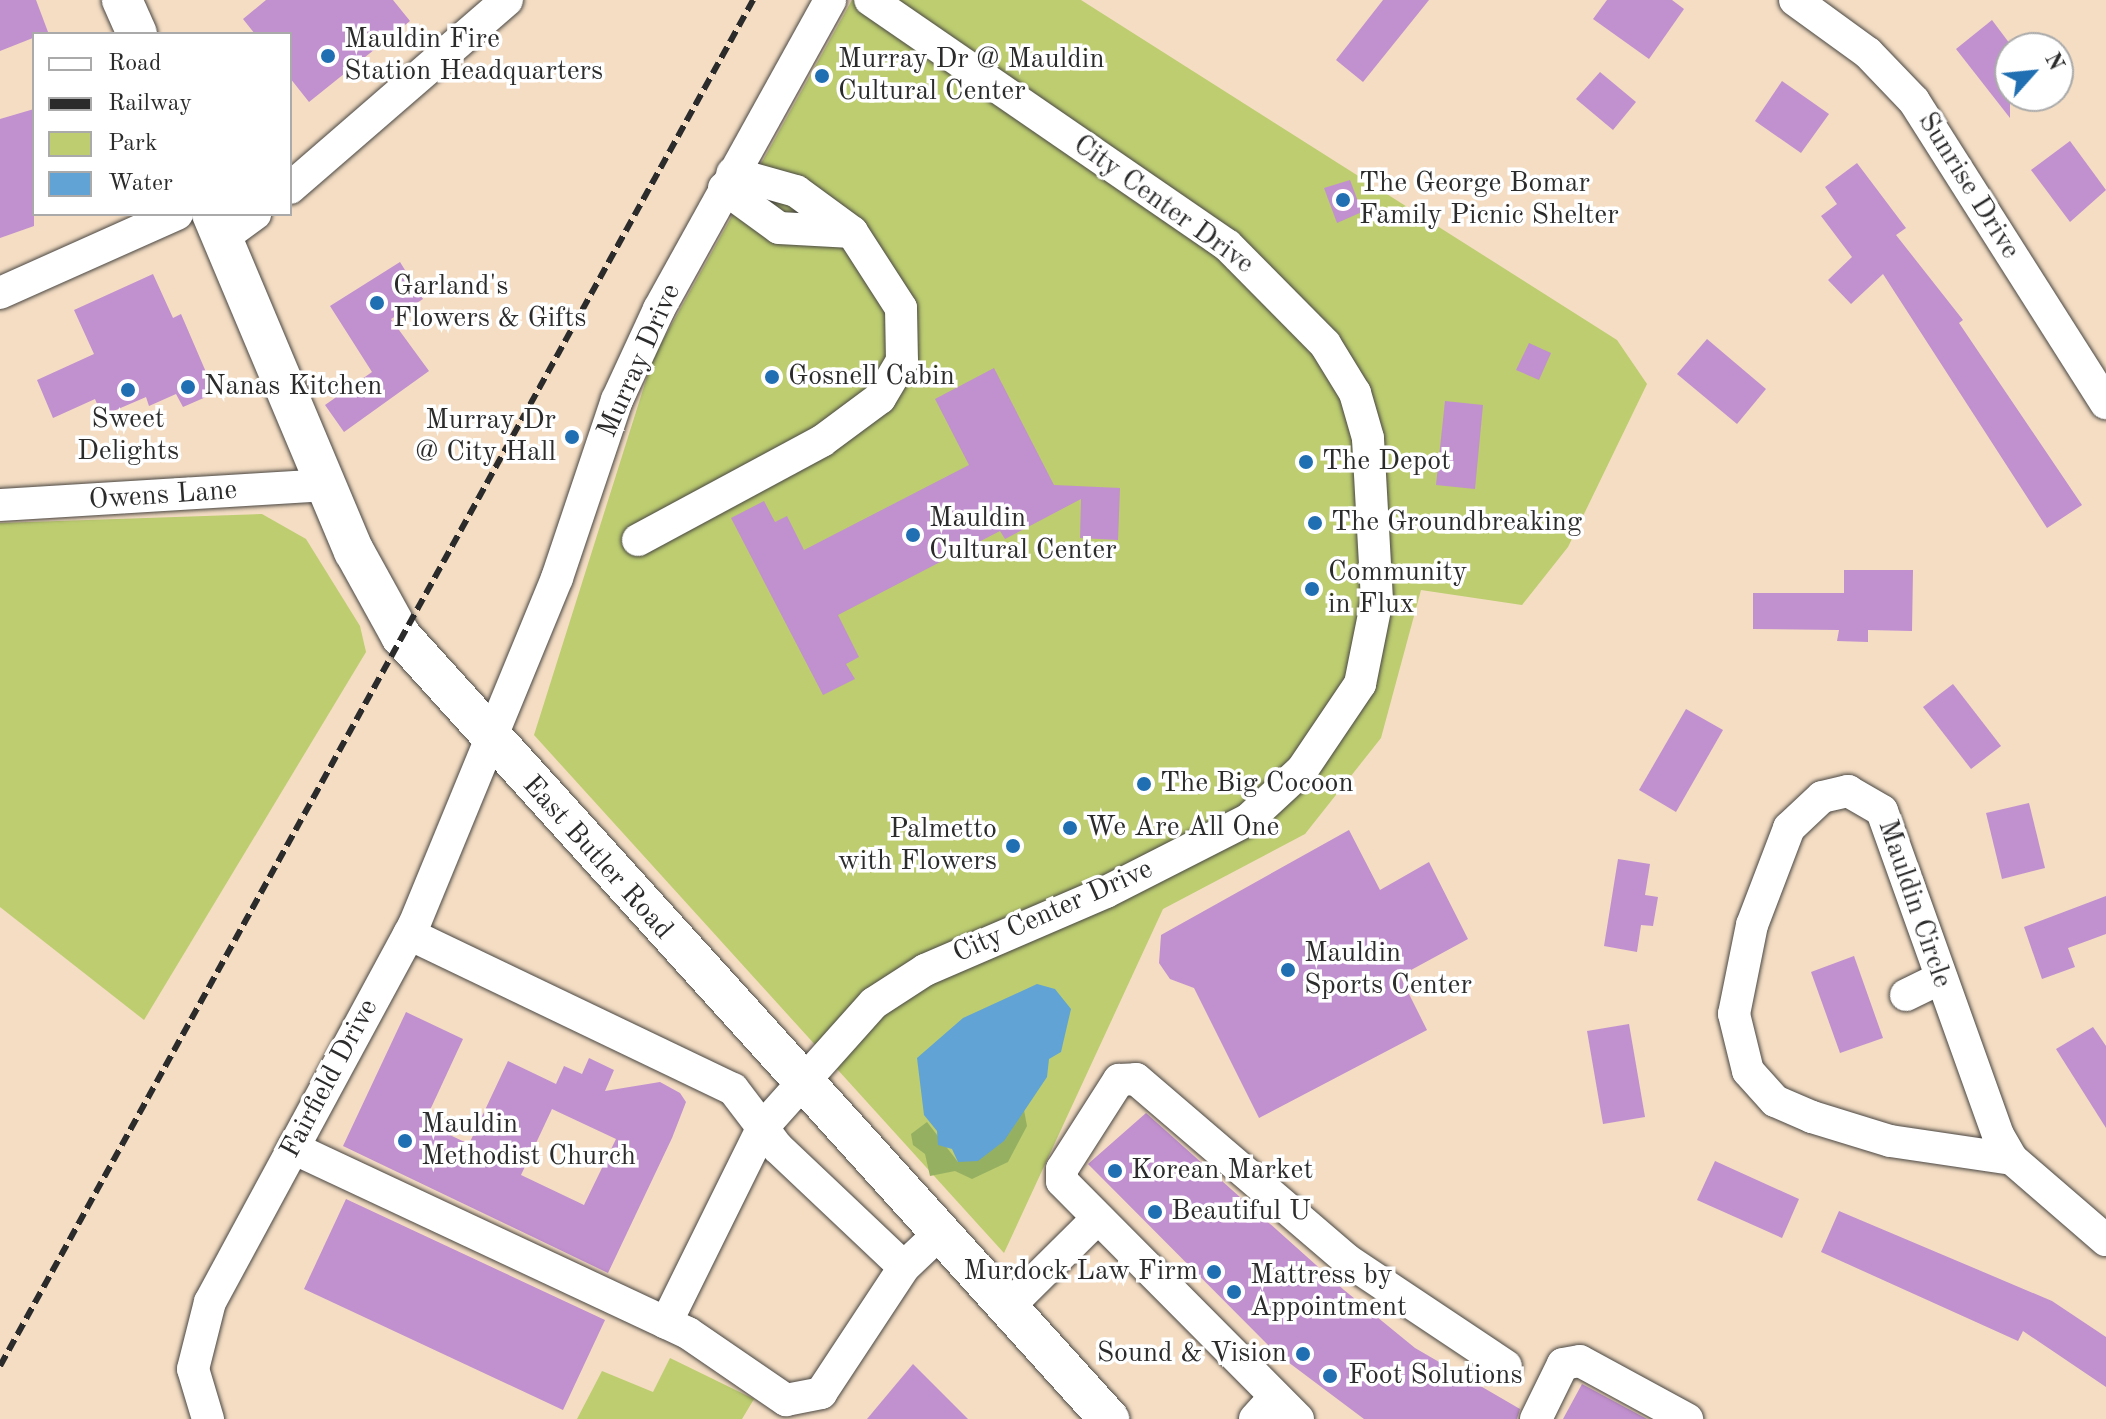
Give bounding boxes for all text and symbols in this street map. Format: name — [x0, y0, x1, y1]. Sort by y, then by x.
place label: Mauldin Fire Station Headquarters — [344, 23, 603, 89]
legend — [32, 32, 292, 216]
north arrow — [1994, 32, 2074, 112]
place label: Murray Dr @ Mauldin Cultural Center — [838, 43, 1105, 109]
marker: Mauldin Fire Station Headquarters — [319, 47, 337, 65]
text: N — [2040, 50, 2067, 74]
text: Road — [108, 52, 161, 76]
marker: Murray Dr @ Mauldin Cultural Center — [813, 67, 831, 85]
text: Railway — [108, 92, 192, 116]
street label: Sunrise Drive — [1910, 106, 2026, 266]
street label: City Center Drive — [1066, 128, 1260, 282]
text: Park — [108, 132, 157, 156]
place label: The George Bomar Family Picnic Shelter — [1359, 167, 1619, 233]
text: Water — [108, 172, 173, 196]
marker: The George Bomar Family Picnic Shelter — [1334, 191, 1352, 209]
place label: Garland's Flowers & Gifts — [393, 270, 586, 336]
street label: Murray Drive — [591, 279, 689, 443]
marker: Garland's Flowers & Gifts — [368, 294, 386, 312]
place label: Gosnell Cabin — [788, 360, 955, 394]
marker: Gosnell Cabin — [763, 368, 781, 386]
place label: Nanas Kitchen — [204, 370, 382, 404]
marker: Nanas Kitchen — [179, 378, 197, 396]
marker: Sweet Delights — [119, 381, 137, 399]
place label: Sweet Delights — [77, 403, 179, 469]
place label: Murray Dr @ City Hall — [415, 404, 556, 470]
marker: Murray Dr @ City Hall — [563, 428, 581, 446]
place label: The Depot — [1322, 445, 1451, 479]
marker: The Depot — [1297, 453, 1315, 471]
street label: Owens Lane — [88, 474, 238, 518]
place label: Mauldin Cultural Center — [929, 502, 1117, 568]
place label: The Groundbreaking — [1331, 506, 1582, 540]
marker: The Groundbreaking — [1306, 514, 1324, 532]
marker: Mauldin Cultural Center — [904, 526, 922, 544]
place label: Community in Flux — [1328, 556, 1467, 622]
marker: Community in Flux — [1303, 580, 1321, 598]
place label: The Big Cocoon — [1160, 767, 1354, 801]
street label: East Butler Road — [515, 769, 679, 947]
marker: The Big Cocoon — [1135, 775, 1153, 793]
place label: We Are All One — [1086, 811, 1279, 845]
place label: Palmetto with Flowers — [838, 813, 997, 879]
street label: Mauldin Circle — [1870, 816, 1958, 992]
marker: We Are All One — [1061, 819, 1079, 837]
marker: Palmetto with Flowers — [1004, 837, 1022, 855]
street label: City Center Drive — [948, 853, 1158, 971]
place label: Mauldin Sports Center — [1304, 937, 1472, 1003]
marker: Mauldin Sports Center — [1279, 961, 1297, 979]
street label: Fairfield Drive — [274, 994, 386, 1164]
place label: Mauldin Methodist Church — [421, 1108, 636, 1174]
marker: Mauldin Methodist Church — [396, 1132, 414, 1150]
place label: Korean Market — [1131, 1154, 1313, 1188]
marker: Korean Market — [1106, 1162, 1124, 1180]
place label: Beautiful U — [1171, 1195, 1311, 1229]
marker: Beautiful U — [1146, 1203, 1164, 1221]
place label: Murdock Law Firm — [963, 1255, 1198, 1289]
place label: Mattress by Appointment — [1250, 1259, 1407, 1325]
marker: Murdock Law Firm — [1205, 1263, 1223, 1281]
marker: Mattress by Appointment — [1225, 1283, 1243, 1301]
place label: Sound & Vision — [1097, 1337, 1287, 1371]
marker: Sound & Vision — [1294, 1345, 1312, 1363]
place label: Foot Solutions — [1348, 1359, 1523, 1393]
marker: Foot Solutions — [1319, 1365, 1341, 1387]

